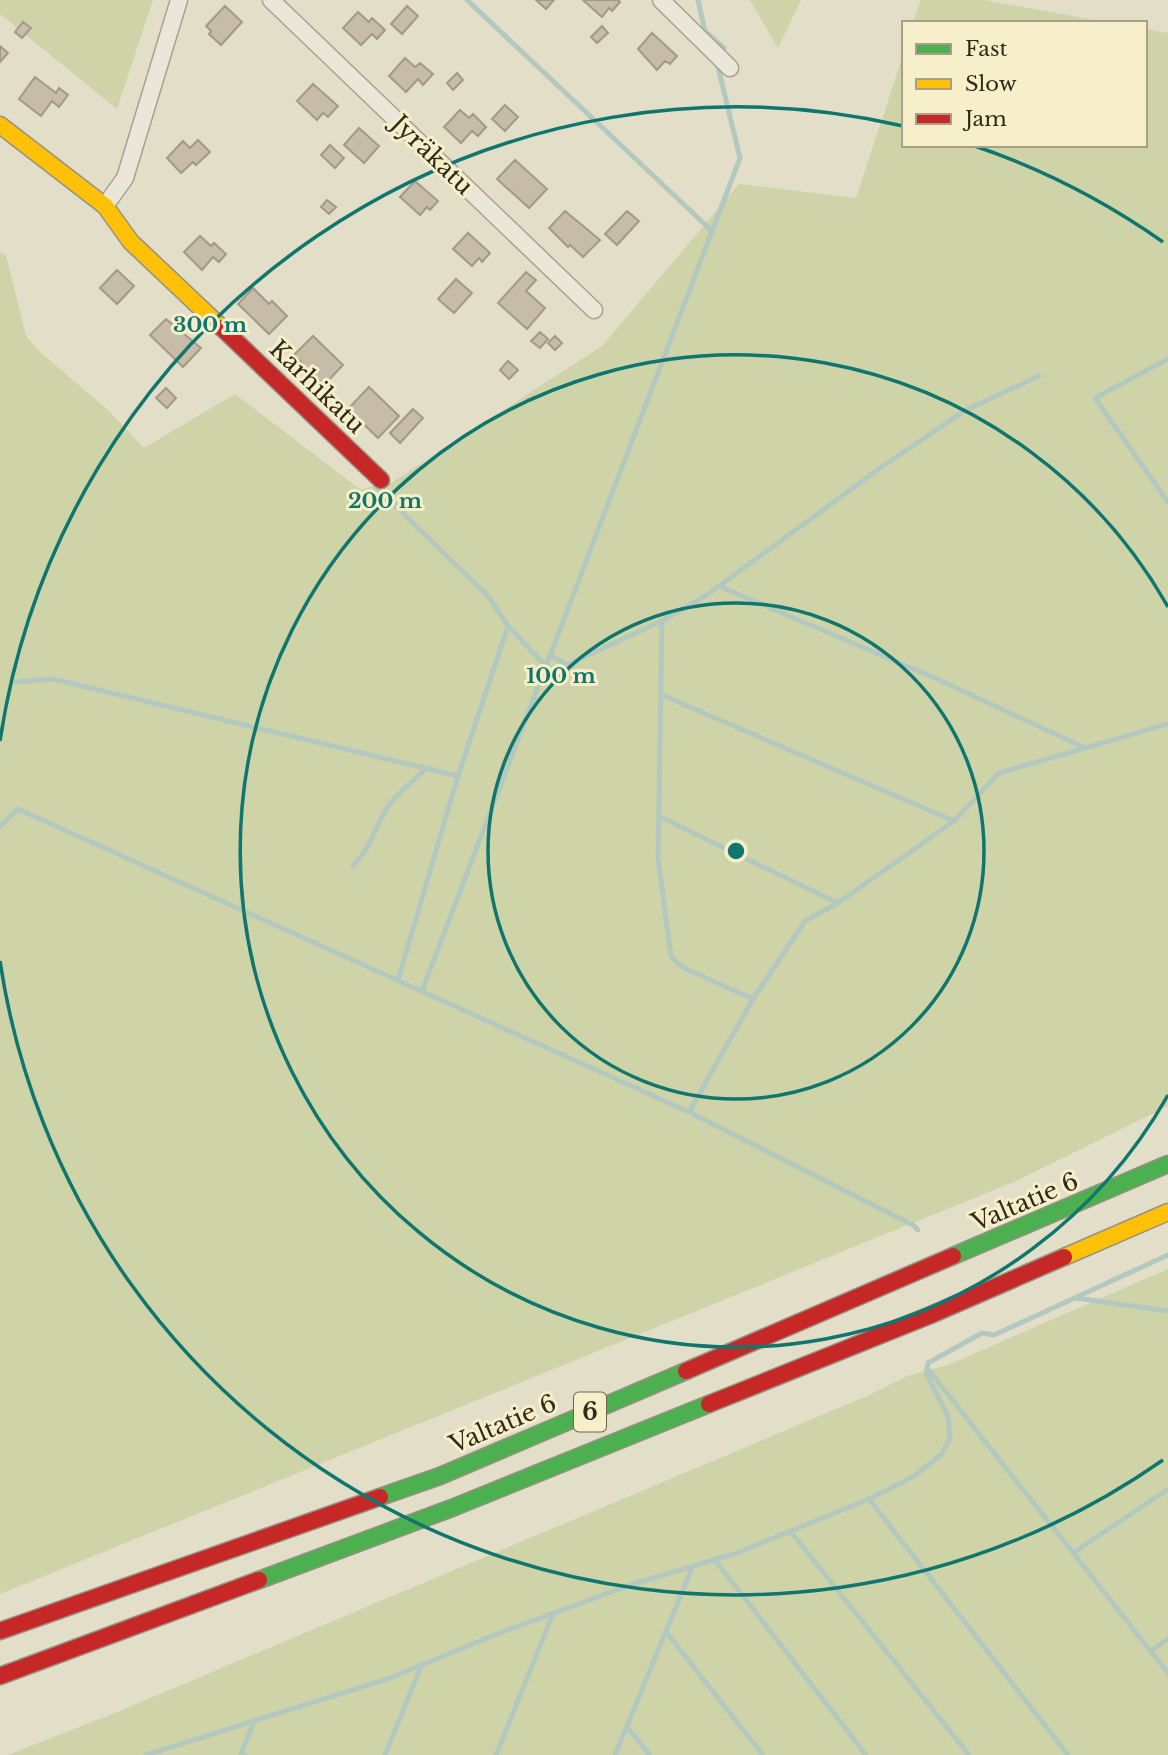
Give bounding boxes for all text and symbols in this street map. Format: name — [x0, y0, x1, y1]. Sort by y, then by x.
legend — [902, 21, 1147, 147]
text: Fast — [965, 36, 1007, 62]
text: Slow — [965, 71, 1017, 97]
text: Jam — [962, 106, 1007, 132]
street label: Jyräkatu — [383, 107, 479, 201]
text: 300 m — [173, 312, 247, 338]
street label: Karhikatu — [264, 334, 371, 439]
text: 200 m — [348, 488, 422, 514]
text: 100 m — [526, 663, 596, 689]
centre of rings — [724, 839, 748, 863]
street label: Valtatie 6 — [966, 1166, 1083, 1237]
street label: Valtatie 6 — [444, 1388, 561, 1459]
road number: 6 — [574, 1392, 606, 1432]

